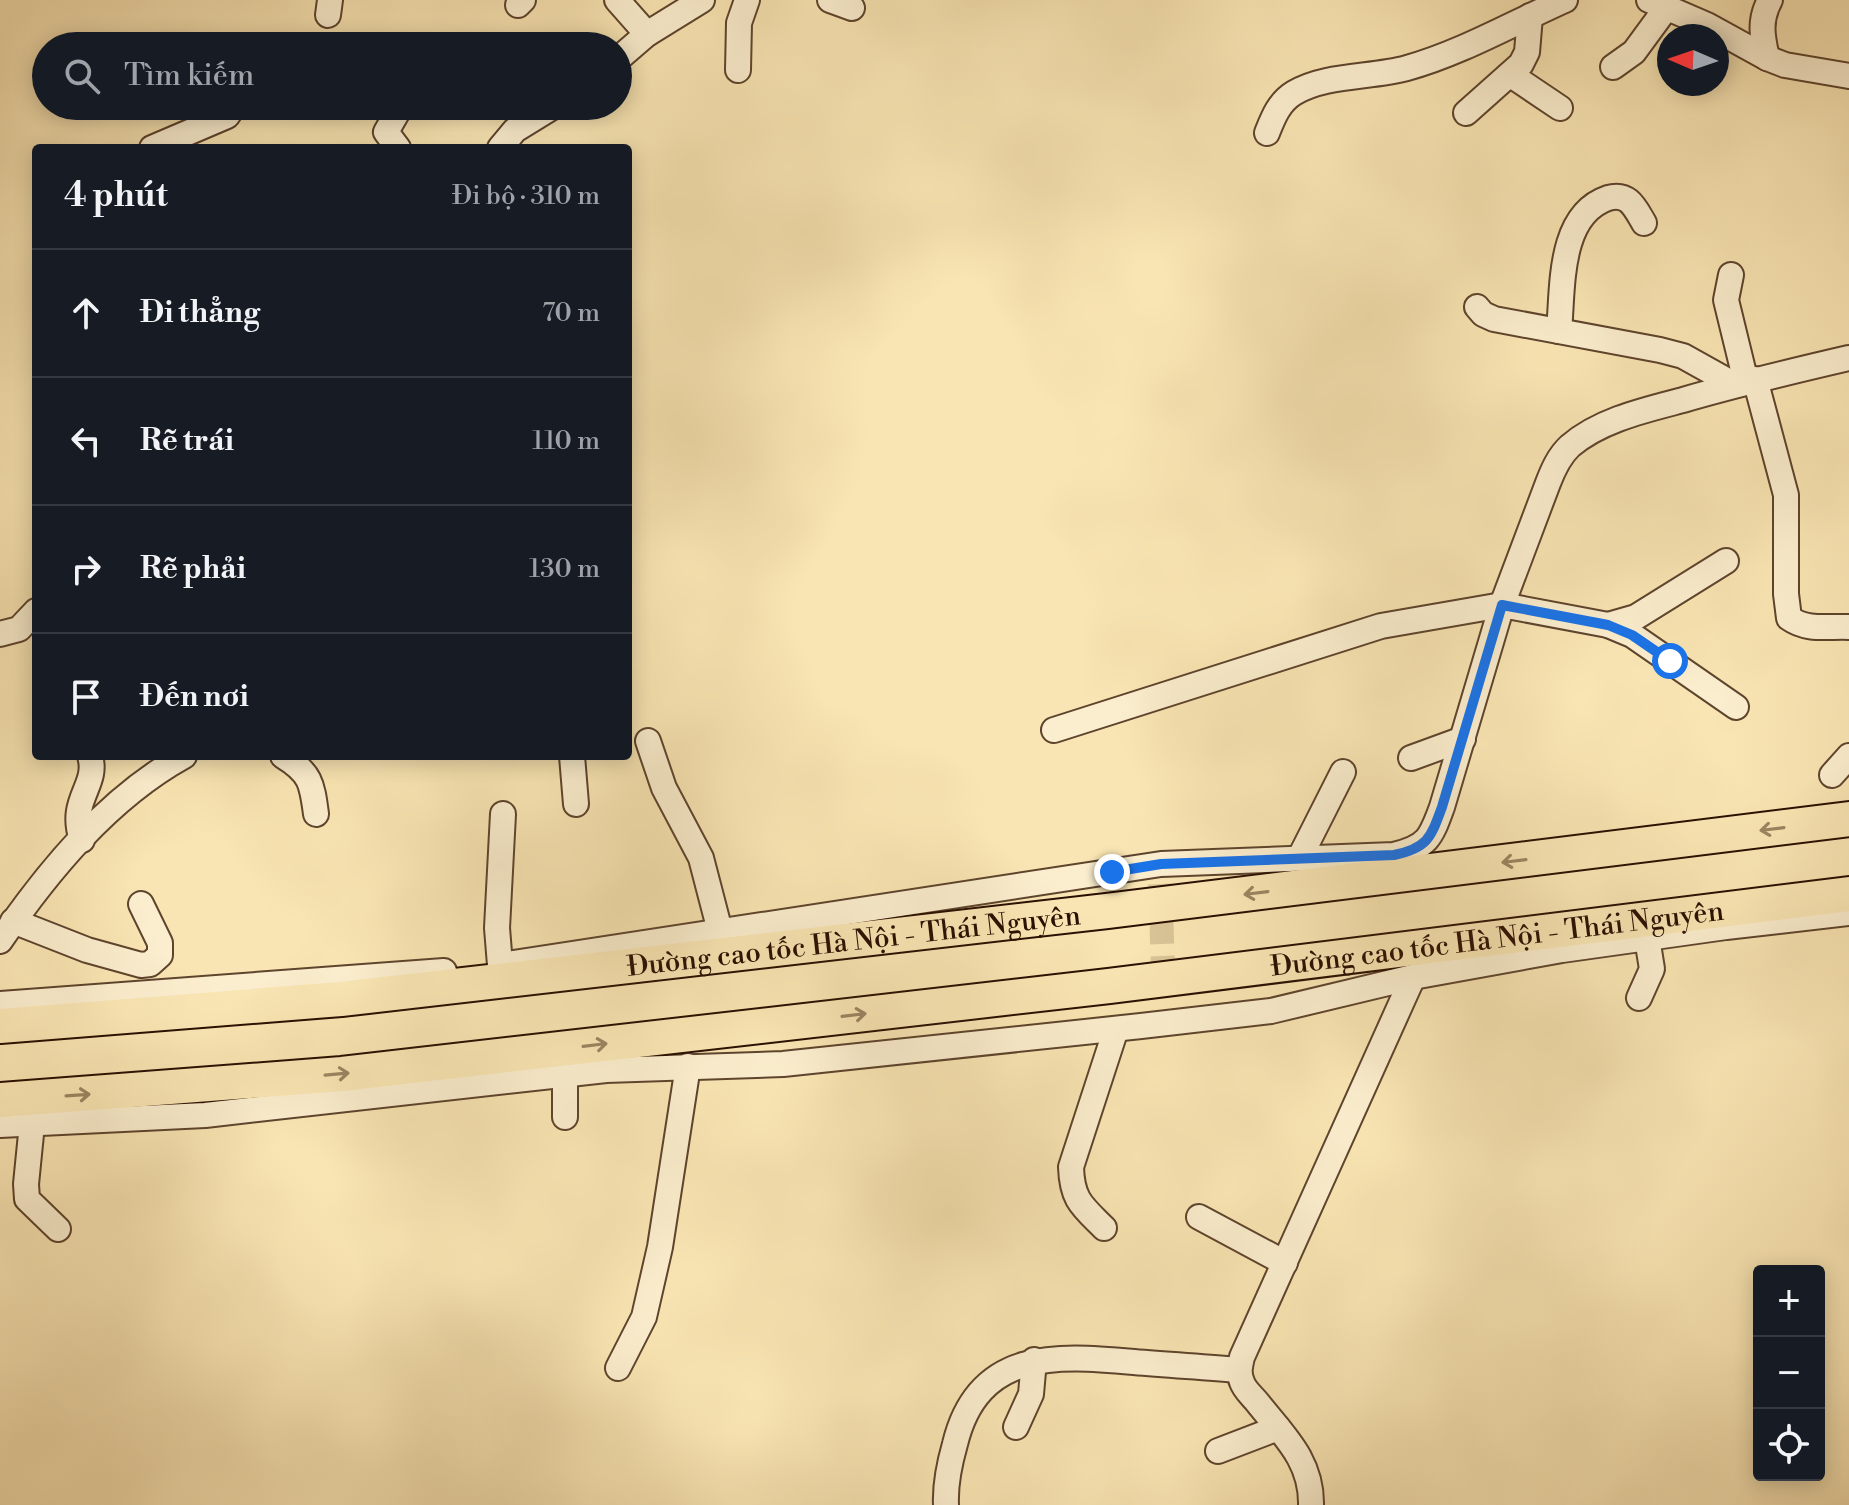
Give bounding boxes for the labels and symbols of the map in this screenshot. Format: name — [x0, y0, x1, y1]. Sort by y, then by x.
north arrow — [1657, 24, 1729, 96]
route start — [1652, 643, 1688, 679]
one-way arrow — [1759, 822, 1785, 837]
route end — [1094, 854, 1130, 890]
one-way arrow — [1501, 854, 1527, 869]
one-way arrow — [1243, 886, 1269, 901]
street label: Đường cao tốc Hà Nội - Thái Nguyên — [1268, 894, 1726, 985]
street label: Đường cao tốc Hà Nội - Thái Nguyên — [625, 898, 1083, 985]
one-way arrow — [840, 1008, 867, 1023]
one-way arrow — [582, 1037, 607, 1052]
one-way arrow — [323, 1067, 350, 1082]
one-way arrow — [64, 1087, 91, 1102]

